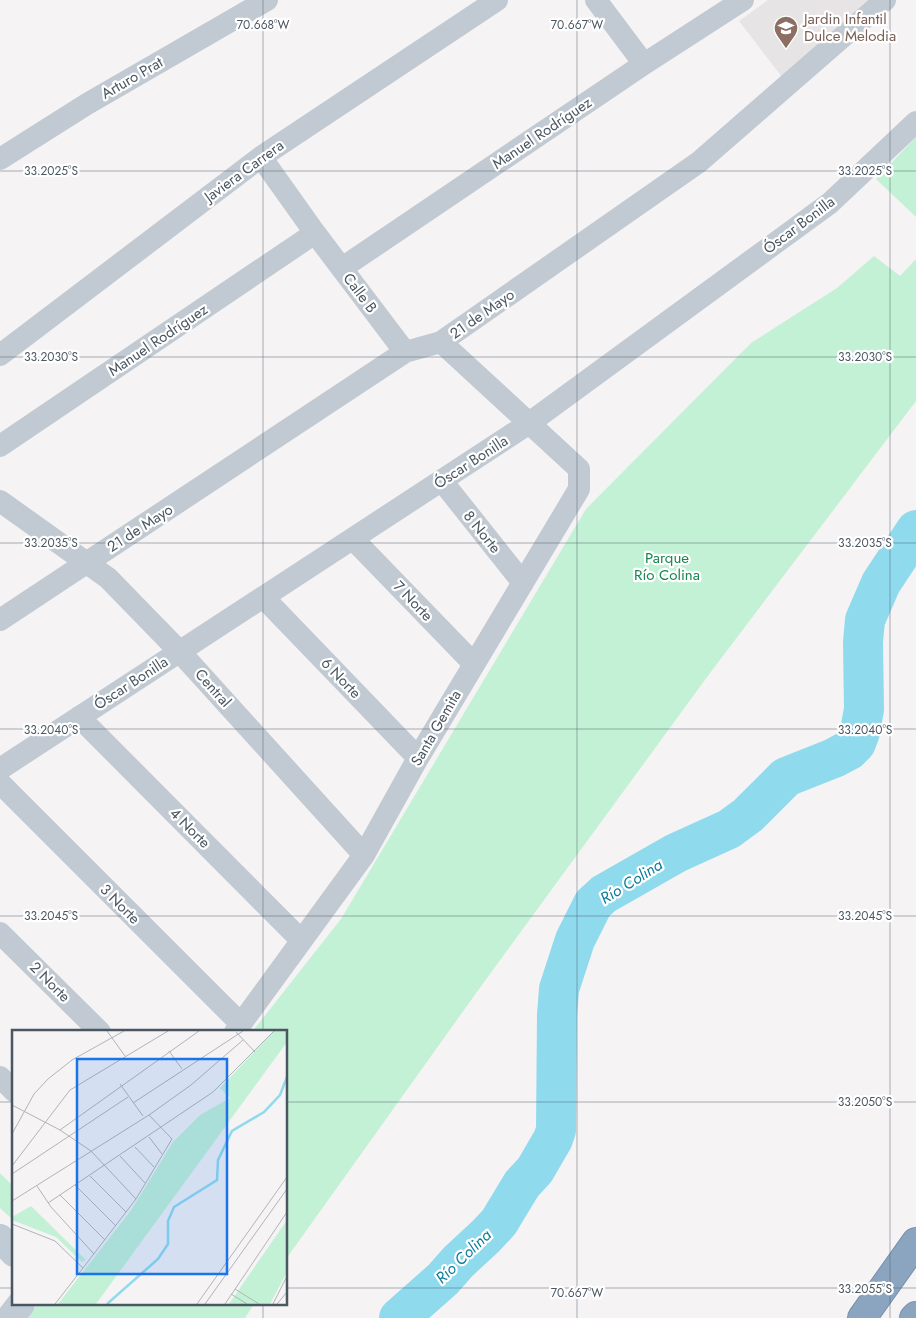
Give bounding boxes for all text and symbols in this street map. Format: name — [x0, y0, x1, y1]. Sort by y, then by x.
place label: Jardin Infantil Dulce Melodia — [802, 8, 896, 47]
school or university icon: Jardin Infantil Dulce Melodia — [773, 15, 799, 49]
text: 70.668°W — [237, 16, 289, 34]
text: 70.667°W — [551, 16, 603, 34]
street label: Arturo Prat — [97, 51, 167, 105]
street label: Manuel Rodríguez — [488, 91, 596, 175]
street label: Javiera Carrera — [198, 135, 288, 209]
text: 33.2025°S — [24, 162, 78, 180]
text: 33.2025°S — [838, 162, 892, 180]
street label: Óscar Bonilla — [759, 191, 839, 259]
street label: Calle B — [338, 268, 382, 318]
street label: 21 de Mayo — [445, 284, 519, 344]
street label: Manuel Rodríguez — [104, 298, 212, 382]
text: 33.2030°S — [24, 348, 79, 366]
text: 33.2030°S — [838, 348, 893, 366]
street label: Óscar Bonilla — [430, 430, 512, 494]
street label: 21 de Mayo — [103, 499, 177, 557]
street label: 8 Norte — [458, 506, 506, 558]
text: 33.2035°S — [24, 534, 78, 552]
text: 33.2035°S — [838, 534, 892, 552]
park label: Parque Río Colina — [634, 547, 700, 586]
street label: 7 Norte — [388, 576, 438, 626]
street label: Óscar Bonilla — [90, 651, 172, 715]
street label: 6 Norte — [316, 653, 366, 704]
street label: Central — [190, 664, 236, 712]
street label: Santa Gemita — [405, 686, 467, 770]
text: 33.2040°S — [24, 721, 79, 739]
text: 33.2040°S — [838, 721, 893, 739]
street label: 4 Norte — [165, 803, 215, 853]
water label: Río Colina — [596, 853, 667, 910]
street label: 3 Norte — [95, 879, 145, 929]
text: 33.2045°S — [24, 907, 79, 925]
text: 33.2045°S — [838, 907, 893, 925]
street label: 2 Norte — [25, 957, 75, 1007]
inset map — [12, 1030, 288, 1306]
text: 33.2050°S — [838, 1093, 893, 1111]
water label: Río Colina — [430, 1224, 497, 1289]
text: 33.2055°S — [838, 1280, 892, 1298]
text: 70.667°W — [551, 1284, 603, 1302]

